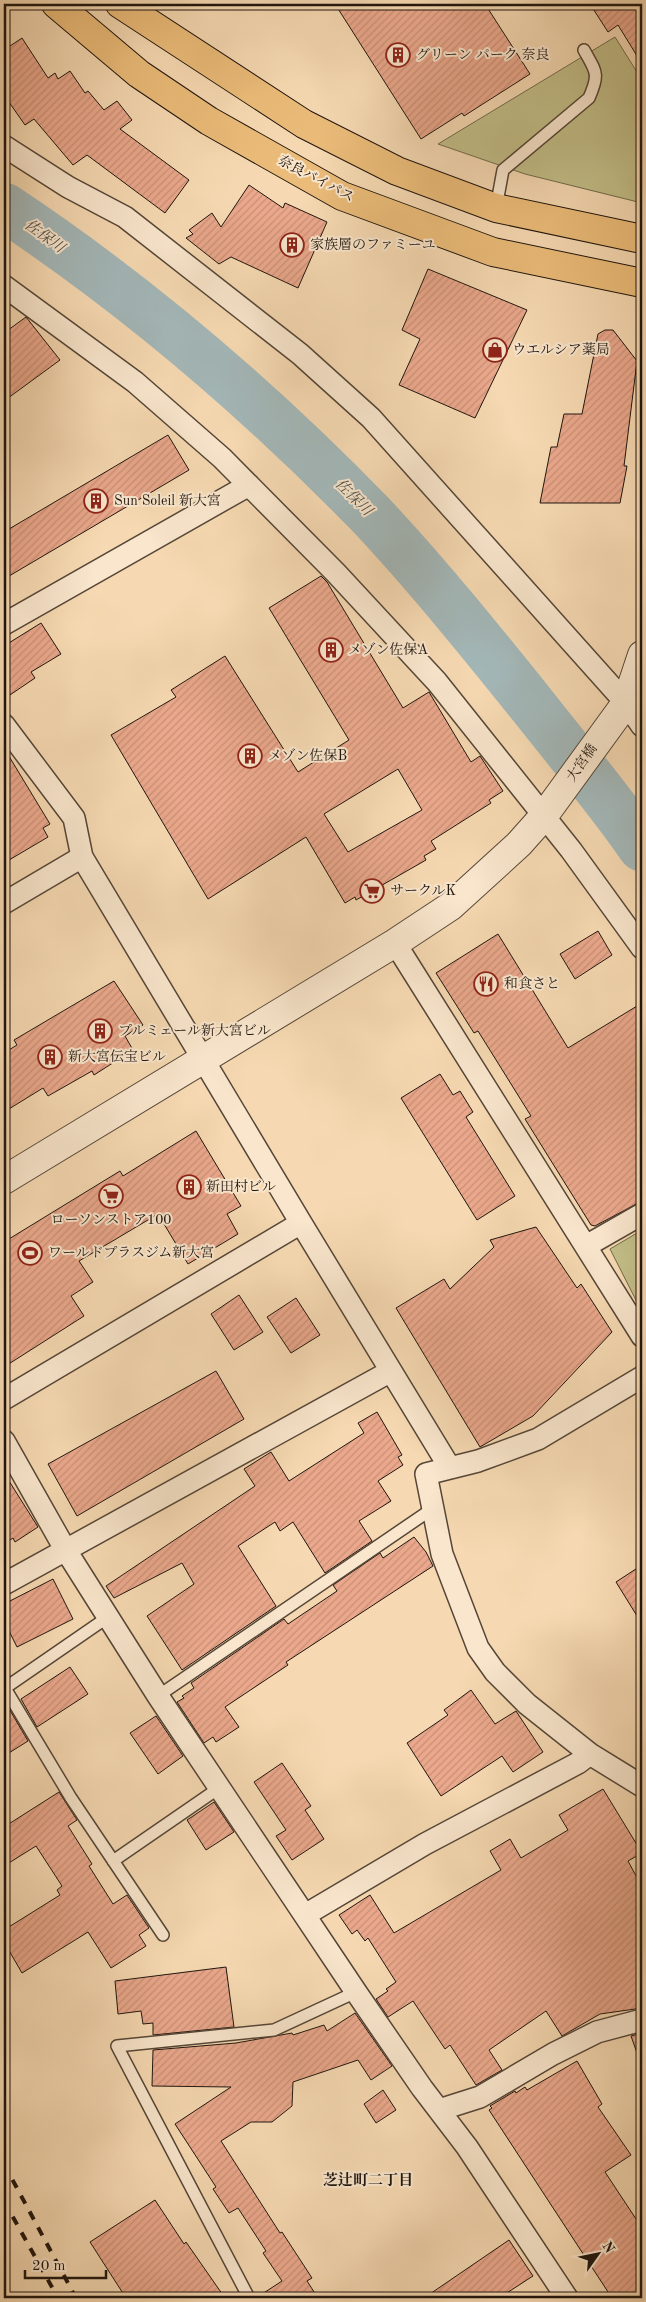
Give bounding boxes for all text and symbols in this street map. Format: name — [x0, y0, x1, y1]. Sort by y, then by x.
building icon: グリーン パーク 奈良 — [385, 42, 411, 68]
place label: グリーン パーク 奈良 — [416, 47, 550, 62]
street label: 奈良バイパス — [276, 152, 357, 205]
water label: 佐保川 — [21, 216, 69, 257]
building icon: 家族層のファミーユ — [279, 232, 305, 258]
place label: 家族層のファミーユ — [310, 237, 436, 252]
shop icon: ウエルシア薬局 — [482, 337, 508, 363]
place label: ウエルシア薬局 — [512, 342, 610, 357]
water label: 佐保川 — [332, 475, 377, 521]
building icon: Sun Soleil 新大宮 — [83, 488, 109, 514]
place label: Sun Soleil 新大宮 — [114, 493, 221, 508]
building icon: メゾン佐保A — [318, 637, 344, 663]
place label: メゾン佐保A — [348, 642, 429, 657]
street label: 大宮橋 — [563, 741, 600, 784]
building icon: メゾン佐保B — [237, 743, 263, 769]
place label: メゾン佐保B — [268, 748, 347, 763]
supermarket icon: サークルK — [359, 878, 385, 904]
place label: サークルK — [390, 883, 456, 898]
restaurant icon: 和食さと — [473, 971, 499, 997]
place label: 和食さと — [504, 976, 560, 991]
building icon: プルミェール新大宮ビル — [87, 1018, 113, 1044]
place label: プルミェール新大宮ビル — [118, 1023, 271, 1038]
building icon: 新大宮伝宝ビル — [37, 1044, 63, 1070]
place label: 新大宮伝宝ビル — [68, 1049, 166, 1064]
building icon: 新田村ビル — [176, 1174, 202, 1200]
place label: 新田村ビル — [206, 1179, 276, 1194]
supermarket icon: ローソンストア100 — [98, 1183, 124, 1209]
place label: ローソンストア100 — [51, 1213, 171, 1227]
sports icon: ワールドプラスジム新大宮 — [17, 1240, 43, 1266]
place label: ワールドプラスジム新大宮 — [48, 1245, 214, 1260]
district label: 芝辻町二丁目 — [323, 2171, 413, 2189]
north arrow — [574, 2230, 624, 2280]
text: N — [599, 2239, 617, 2256]
scale bar — [25, 2247, 106, 2279]
text: 20 m — [32, 2259, 66, 2274]

